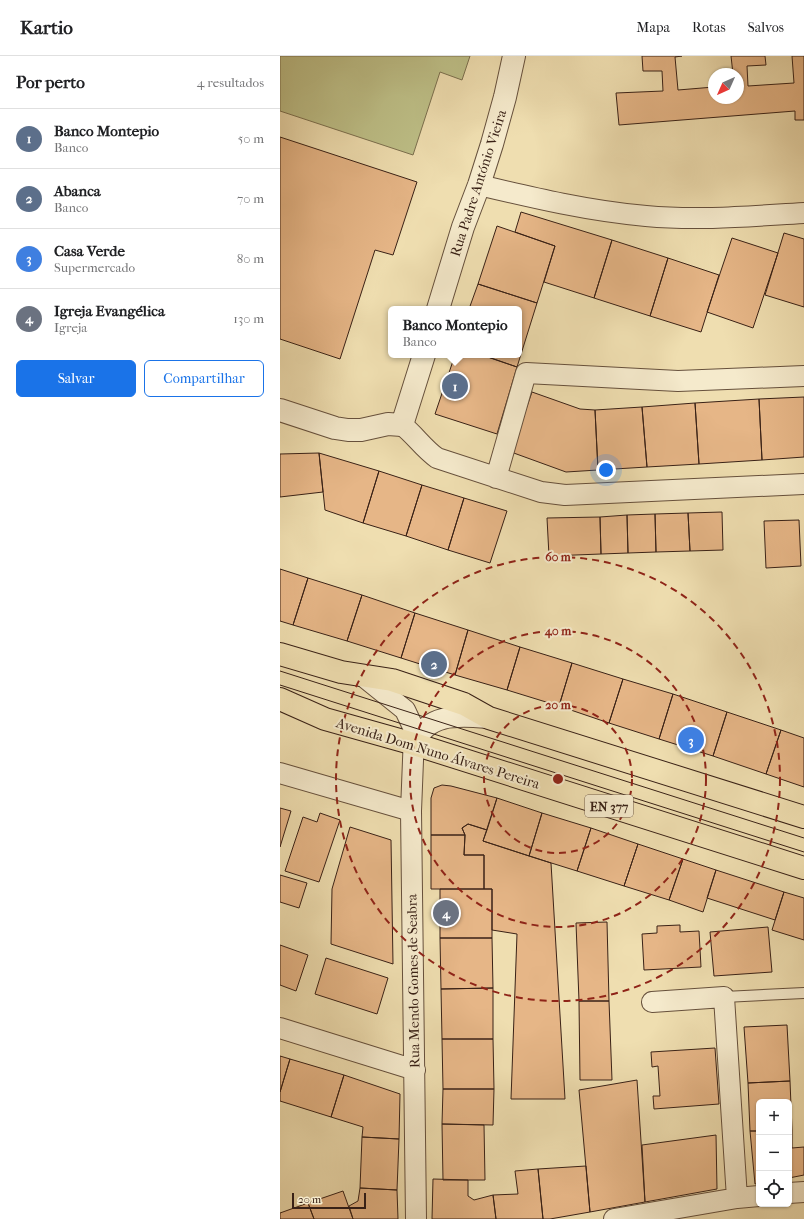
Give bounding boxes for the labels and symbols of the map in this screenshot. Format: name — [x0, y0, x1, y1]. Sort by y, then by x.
north arrow — [708, 68, 744, 104]
street label: Rua Padre António Vieira — [447, 107, 510, 259]
pin: 1 — [442, 371, 468, 401]
your location — [596, 460, 616, 480]
text: 60 m — [545, 550, 572, 564]
text: 40 m — [544, 624, 572, 639]
pin: 2 — [421, 649, 447, 679]
text: 20 m — [545, 698, 572, 712]
street label: Avenida Dom Nuno Álvares Pereira — [333, 713, 542, 793]
pin: 3 — [678, 725, 704, 755]
centre of rings — [551, 772, 565, 786]
road number: EN 377 — [585, 795, 633, 817]
street label: Rua Mendo Gomes de Seabra — [403, 893, 424, 1068]
pin: 4 — [433, 898, 459, 928]
scale bar — [292, 1191, 366, 1210]

